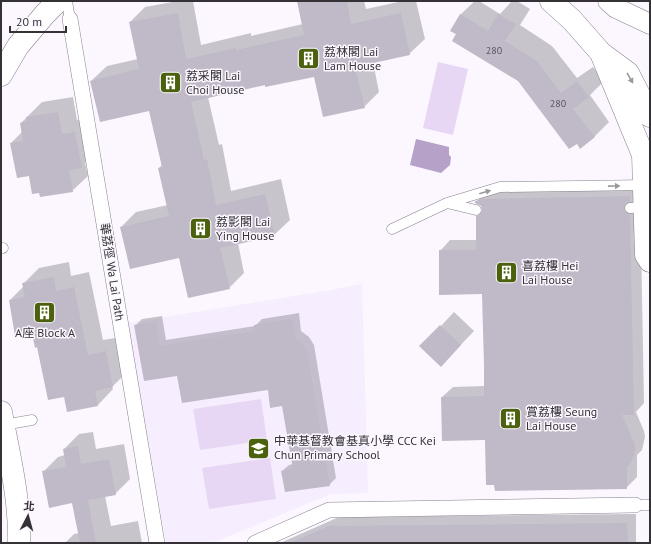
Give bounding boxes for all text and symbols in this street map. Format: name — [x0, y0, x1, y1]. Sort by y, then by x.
scale bar — [10, 8, 66, 34]
text: 20 m — [16, 14, 42, 29]
place label: 荔林閣 Lai Lam House — [324, 44, 381, 73]
house number: 280 — [486, 44, 503, 57]
building icon: 荔林閣 Lai Lam House — [295, 46, 321, 72]
place label: 荔采閣 Lai Choi House — [186, 68, 244, 97]
building icon: 荔采閣 Lai Choi House — [157, 70, 183, 96]
one-way arrow — [627, 72, 634, 84]
house number: 280 — [550, 97, 567, 110]
one-way arrow — [608, 182, 620, 189]
one-way arrow — [479, 189, 491, 195]
place label: 荔影閣 Lai Ying House — [216, 214, 274, 243]
building icon: 荔影閣 Lai Ying House — [187, 216, 213, 242]
street label: 華荔徑 Wa Lai Path — [97, 222, 128, 322]
place label: 喜荔樓 Hei Lai House — [522, 258, 579, 287]
building icon: 喜荔樓 Hei Lai House — [494, 260, 520, 286]
building icon: A座 Block A — [32, 299, 58, 325]
place label: A座 Block A — [15, 325, 75, 340]
place label: 賞荔樓 Seung Lai House — [526, 404, 597, 433]
building icon: 賞荔樓 Seung Lai House — [497, 406, 523, 432]
place label: 中華基督教會基真小學 CCC Kei Chun Primary School — [274, 433, 436, 462]
school or university icon: 中華基督教會基真小學 CCC Kei Chun Primary School — [245, 435, 271, 461]
north arrow — [8, 496, 48, 536]
text: 北 — [23, 499, 35, 514]

